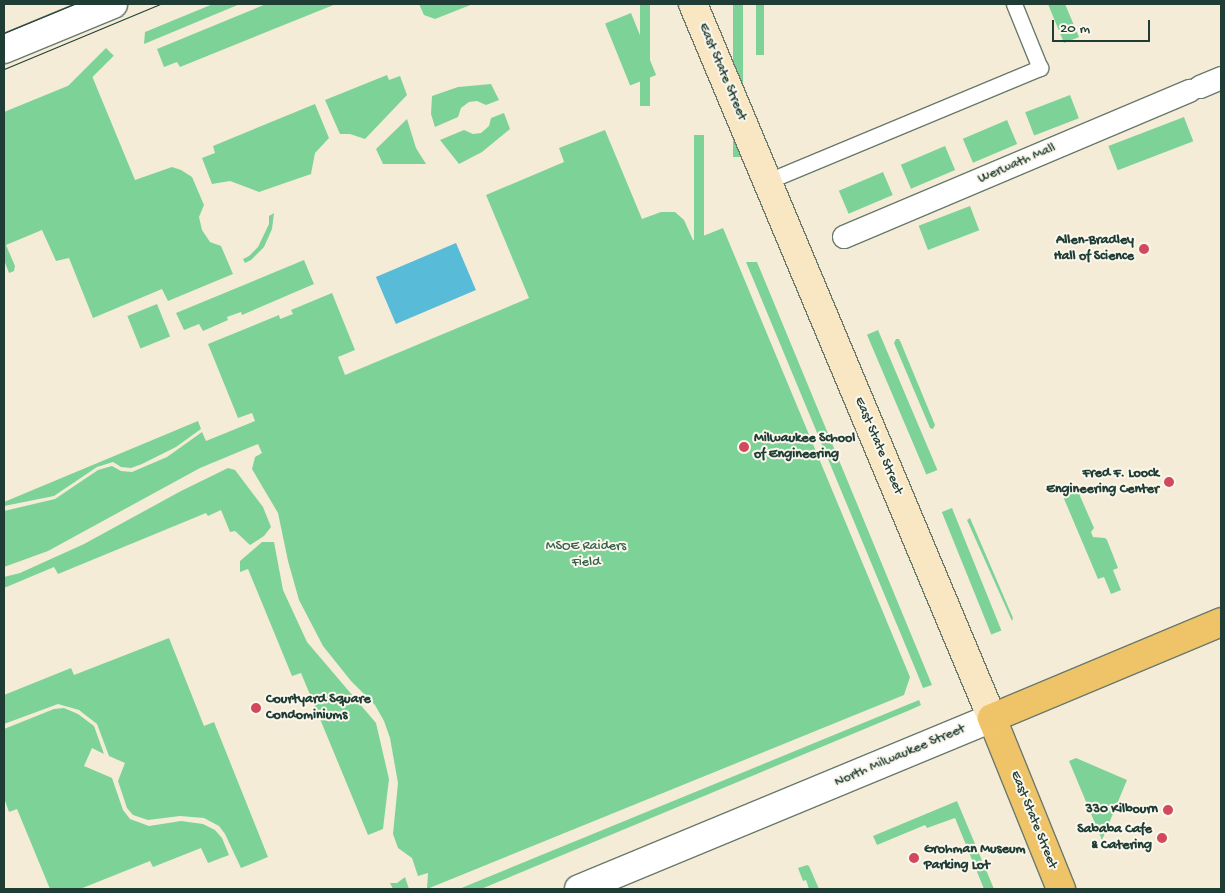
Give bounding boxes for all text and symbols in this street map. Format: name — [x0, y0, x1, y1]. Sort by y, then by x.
scale bar — [1055, 10, 1152, 42]
text: 20 m — [1060, 20, 1090, 38]
street label: East State Street — [694, 21, 750, 123]
street label: Werwath Mall — [976, 140, 1058, 188]
place label: Allen-Bradley Hall of Science — [1054, 233, 1134, 266]
marker: Allen-Bradley Hall of Science — [1138, 243, 1150, 255]
street label: East State Street — [850, 395, 906, 497]
place label: Milwaukee School of Engineering — [754, 431, 855, 464]
marker: Milwaukee School of Engineering — [738, 441, 750, 453]
place label: Fred F. Loock Engineering Center — [1046, 466, 1159, 498]
marker: Fred F. Loock Engineering Center — [1163, 476, 1175, 488]
park label: MSOE Raiders Field — [546, 539, 626, 572]
place label: Courtyard Square Condominiums — [266, 692, 371, 724]
marker: Courtyard Square Condominiums — [250, 702, 262, 714]
street label: North Milwaukee Street — [832, 721, 968, 791]
street label: East State Street — [1006, 769, 1060, 871]
place label: 330 Kilbourn — [1086, 802, 1158, 818]
marker: 330 Kilbourn — [1162, 804, 1174, 816]
place label: Sababa Cafe & Catering — [1077, 822, 1152, 854]
marker: Sababa Cafe & Catering — [1156, 832, 1168, 844]
place label: Grohman Museum Parking Lot — [924, 842, 1025, 874]
marker: Grohman Museum Parking Lot — [908, 852, 920, 864]

